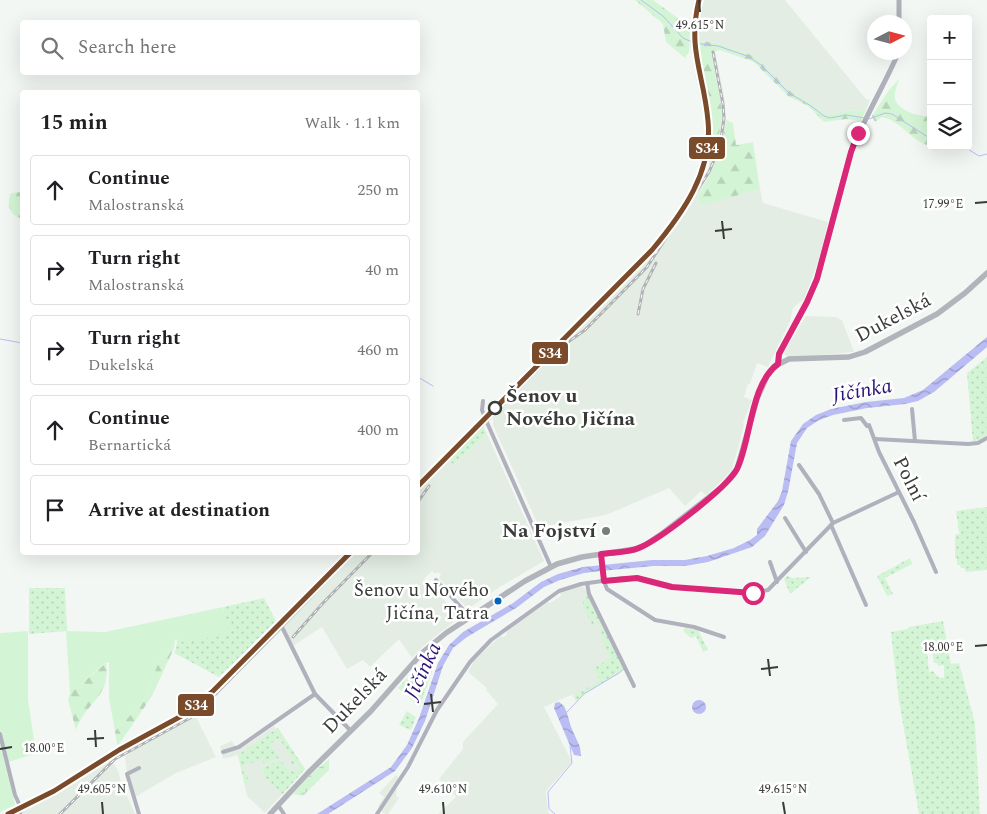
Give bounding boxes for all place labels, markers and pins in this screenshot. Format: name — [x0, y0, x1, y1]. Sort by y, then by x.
place label: Šenov u Nového Jičína — [506, 381, 636, 434]
marker: Šenov u Nového Jičína — [488, 401, 502, 415]
place label: Na Fojství — [502, 516, 597, 546]
marker: Na Fojství — [600, 525, 612, 537]
place label: Šenov u Nového Jičína, Tatra — [354, 576, 490, 628]
marker: Šenov u Nového Jičína, Tatra — [493, 596, 503, 606]

